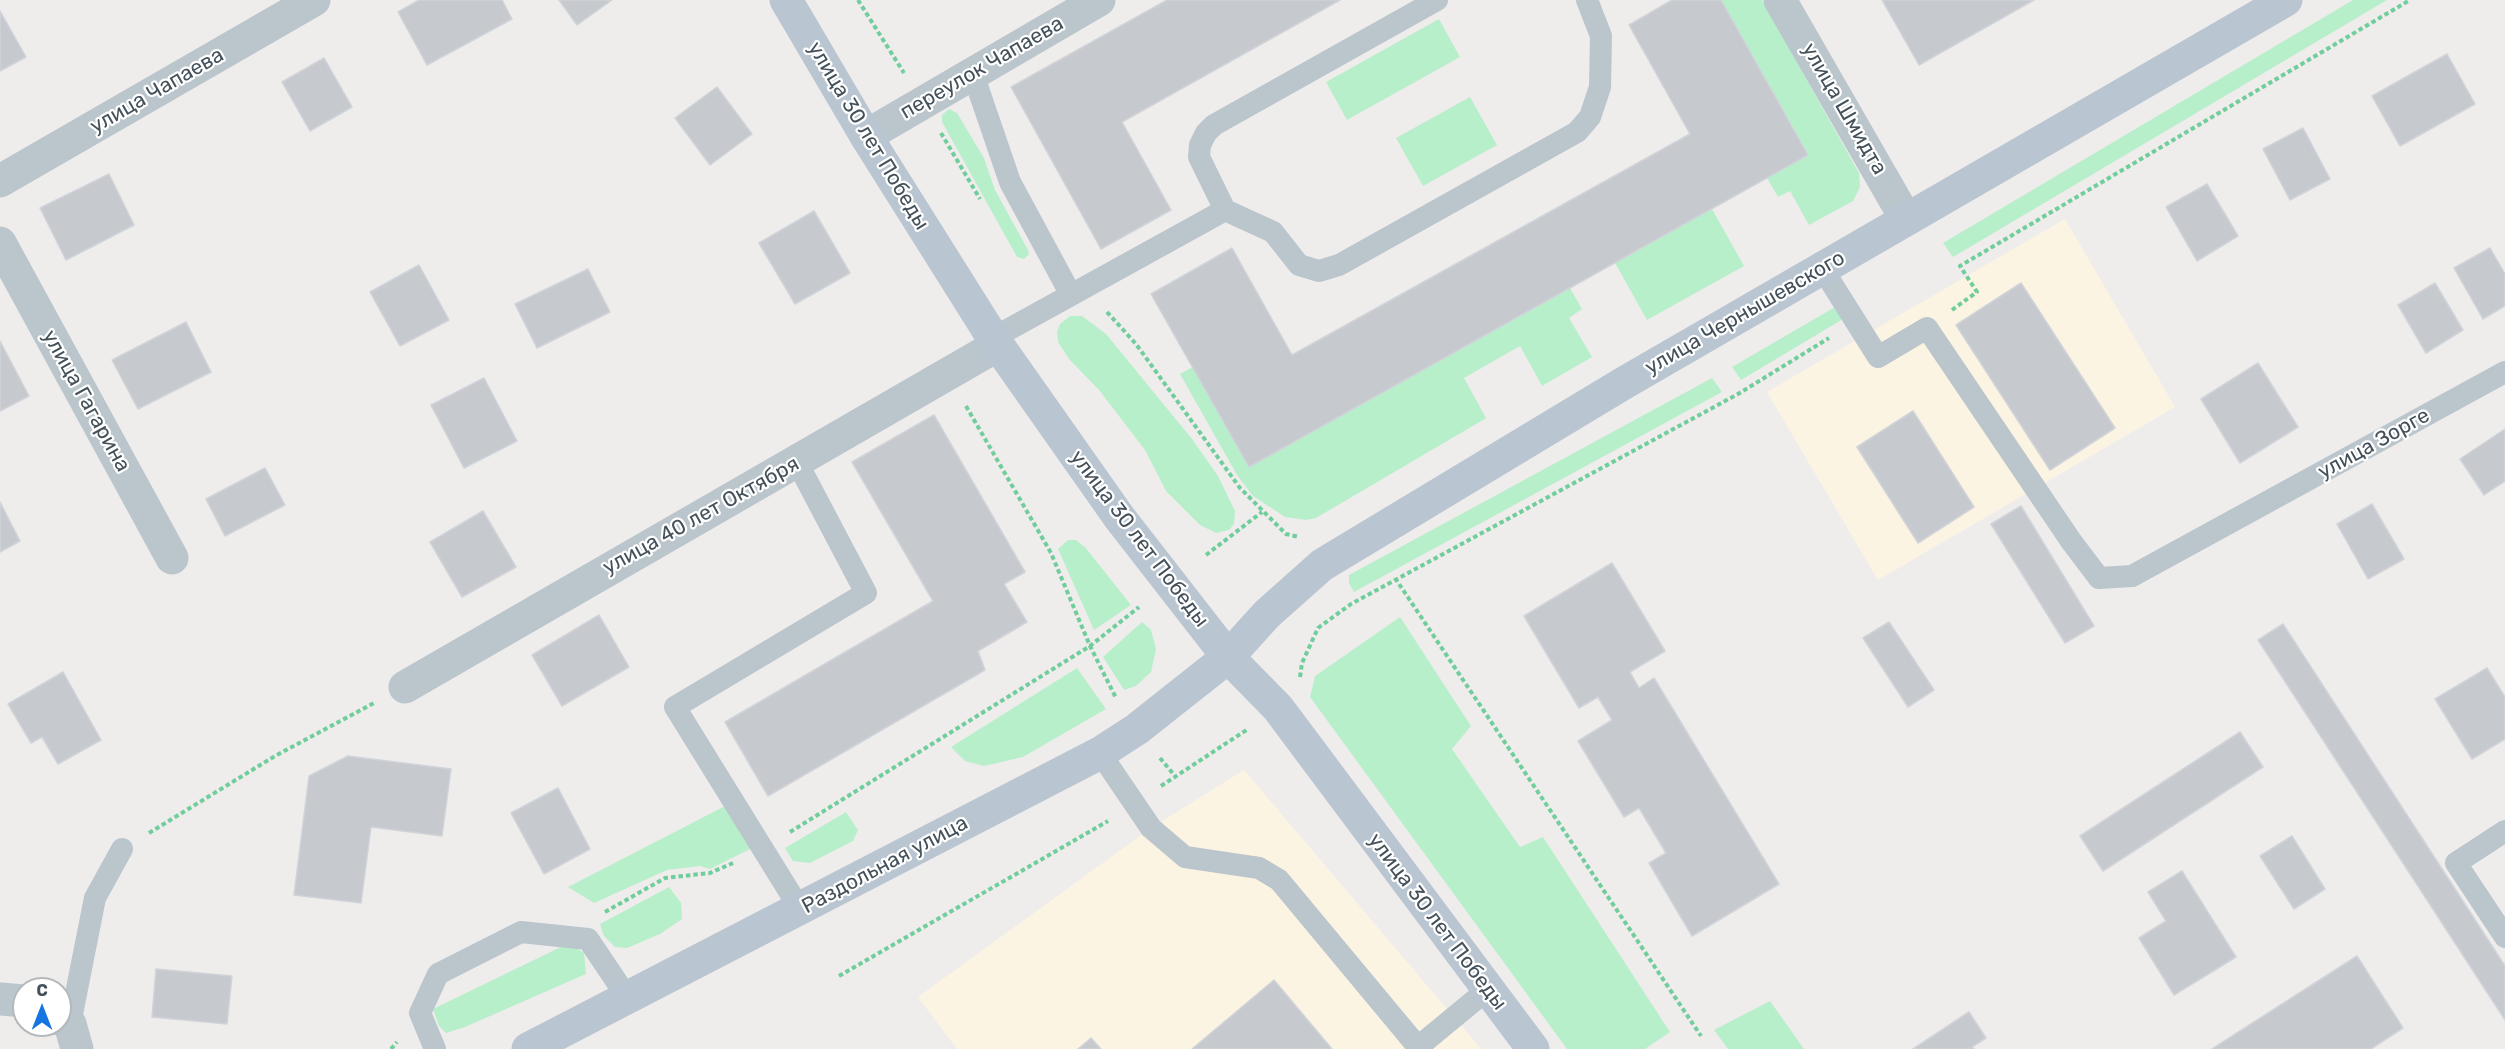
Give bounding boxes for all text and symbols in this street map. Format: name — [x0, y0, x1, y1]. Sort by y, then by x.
street label: переулок Чапаева — [896, 11, 1068, 125]
street label: улица 30 лет Победы — [802, 37, 934, 235]
street label: улица Шмидта — [1796, 39, 1892, 179]
street label: улица Чапаева — [86, 43, 228, 139]
street label: улица Чернышевского — [1641, 245, 1849, 381]
street label: улица Гагарина — [37, 326, 135, 476]
street label: улица Зорге — [2314, 403, 2434, 485]
street label: улица 30 лет Победы — [1064, 446, 1214, 632]
street label: улица 40 лет Октября — [598, 451, 804, 581]
street label: Раздольная улица — [798, 811, 972, 919]
street label: улица 30 лет Победы — [1362, 829, 1512, 1015]
north arrow — [12, 977, 72, 1037]
text: С — [36, 981, 48, 1000]

